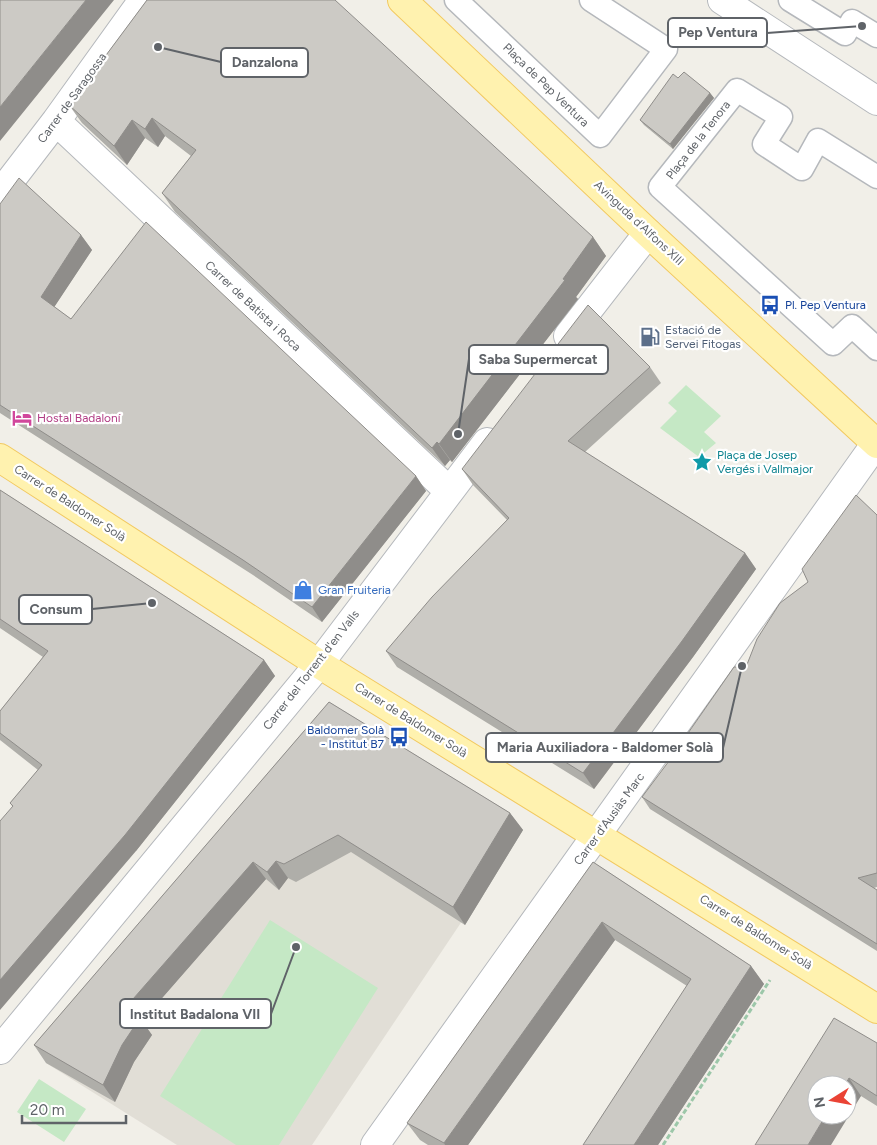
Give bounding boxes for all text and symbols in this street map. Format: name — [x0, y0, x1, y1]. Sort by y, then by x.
callout: Pep Ventura — [668, 18, 767, 47]
text: Pep Ventura — [678, 24, 758, 41]
street label: Plaça de Pep Ventura — [500, 40, 592, 130]
callout: Danzalona — [221, 48, 308, 77]
street label: Carrer de Saragossa — [35, 50, 109, 146]
text: Danzalona — [232, 54, 298, 71]
street label: Plaça de la Tenora — [663, 98, 733, 182]
street label: Avinguda d'Alfons XIII — [591, 178, 687, 268]
street label: Carrer de Batista i Roca — [202, 258, 304, 354]
bus stop icon: Pl. Pep Ventura — [759, 294, 781, 316]
place label: Pl. Pep Ventura — [785, 298, 866, 312]
place label: Estació de Servei Fitogas — [665, 323, 741, 351]
fuel station icon: Estació de Servei Fitogas — [639, 326, 661, 348]
callout: Saba Supermercat — [469, 345, 608, 374]
text: Saba Supermercat — [478, 351, 598, 368]
hotel icon: Hostal Badaloní — [11, 407, 33, 429]
place label: Hostal Badaloní — [37, 411, 122, 425]
place label: Plaça de Josep Vergés i Vallmajor — [717, 448, 813, 476]
place icon: Plaça de Josep Vergés i Vallmajor — [691, 451, 713, 473]
street label: Carrer de Baldomer Solà — [12, 462, 128, 544]
shop icon: Gran Fruiteria — [292, 579, 314, 601]
place label: Gran Fruiteria — [318, 583, 391, 597]
callout: Consum — [19, 595, 92, 624]
text: Consum — [30, 601, 82, 618]
street label: Carrer del Torrent d'en Valls — [260, 607, 362, 733]
street label: Carrer de Baldomer Solà — [352, 680, 470, 760]
place label: Baldomer Solà - Institut B7 — [307, 723, 385, 751]
bus stop icon: Baldomer Solà - Institut B7 — [388, 726, 410, 748]
callout: Maria Auxiliadora - Baldomer Solà — [486, 733, 723, 762]
text: Maria Auxiliadora - Baldomer Solà — [497, 739, 713, 756]
street label: Carrer d'Ausiàs Marc — [571, 770, 647, 868]
street label: Carrer de Baldomer Solà — [697, 892, 815, 972]
callout: Institut Badalona VII — [120, 999, 271, 1028]
text: Institut Badalona VII — [130, 1006, 260, 1023]
north arrow — [807, 1075, 857, 1125]
scale bar — [22, 1092, 126, 1124]
text: N — [810, 1095, 829, 1109]
text: 20 m — [30, 1101, 64, 1119]

